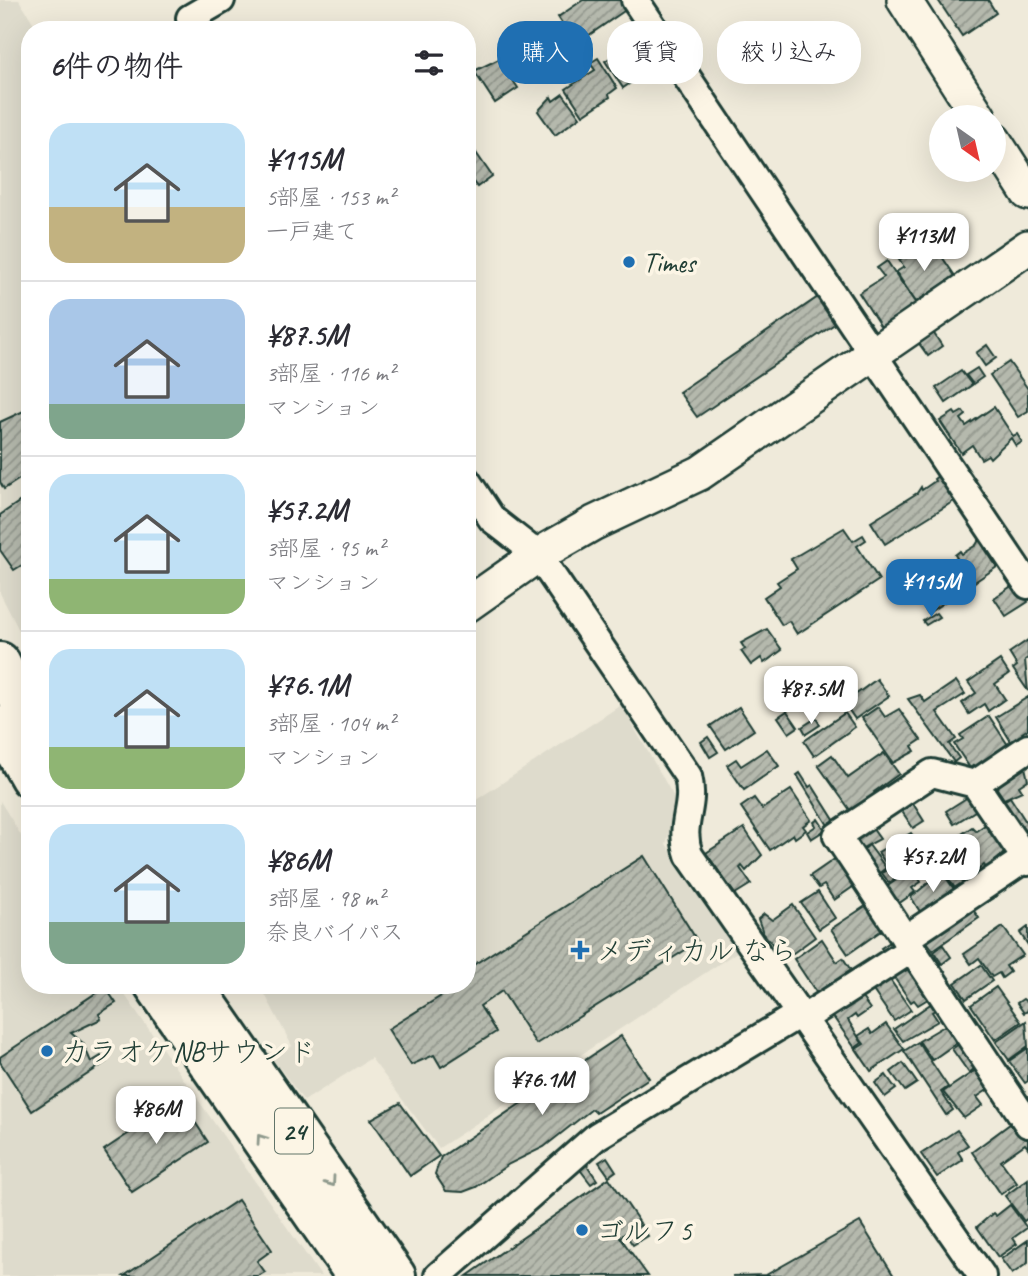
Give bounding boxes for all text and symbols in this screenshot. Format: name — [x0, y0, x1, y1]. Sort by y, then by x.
chip: 購入 — [497, 21, 593, 84]
chip: 賃貸 — [607, 21, 703, 84]
chip: 絞り込み — [717, 21, 861, 84]
icon: filters — [410, 44, 448, 82]
text: 6件の物件 — [49, 47, 183, 85]
north arrow — [929, 105, 1006, 182]
map controls — [929, 105, 1006, 182]
text: ¥115M — [266, 140, 341, 178]
icon: home — [105, 151, 189, 235]
text: 5部屋 · 153 m² — [266, 183, 395, 212]
pin: ¥113M — [875, 214, 973, 273]
text: 一戸建て — [266, 217, 358, 246]
text: ¥113M — [895, 221, 953, 250]
place label: Times — [643, 245, 698, 280]
marker: Times — [621, 254, 637, 270]
text: ¥87.5M — [266, 316, 347, 354]
icon: home — [105, 327, 189, 411]
text: 3部屋 · 116 m² — [266, 359, 395, 388]
text: マンション — [266, 393, 380, 422]
text: ¥57.2M — [266, 491, 347, 529]
icon: home — [105, 502, 189, 586]
text: 3部屋 · 95 m² — [266, 534, 384, 563]
pin: ¥115M — [882, 560, 980, 619]
text: ¥115M — [902, 567, 960, 596]
text: マンション — [266, 568, 380, 597]
text: ¥76.1M — [266, 666, 348, 704]
pin: ¥87.5M — [754, 666, 868, 726]
text: ¥87.5M — [780, 674, 842, 703]
icon: home — [105, 677, 189, 761]
text: 3部屋 · 104 m² — [266, 709, 395, 738]
text: マンション — [266, 743, 380, 772]
pin: ¥57.2M — [876, 834, 990, 894]
text: ¥86M — [266, 841, 329, 879]
text: ¥57.2M — [902, 842, 964, 871]
icon: home — [105, 852, 189, 936]
text: 3部屋 · 98 m² — [266, 884, 384, 913]
text: 奈良バイパス — [266, 918, 404, 947]
place label: メディカル なら — [596, 933, 798, 968]
marker: メディカル なら — [570, 940, 590, 960]
place label: カラオケNBサウンド — [61, 1034, 316, 1069]
marker: カラオケNBサウンド — [39, 1043, 55, 1059]
pin: ¥76.1M — [485, 1058, 599, 1117]
text: ¥76.1M — [510, 1065, 574, 1094]
pin: ¥86M — [115, 1086, 197, 1146]
text: ¥86M — [132, 1094, 180, 1123]
road number: 24 — [275, 1108, 313, 1154]
one-way arrow — [257, 1134, 269, 1147]
one-way arrow — [323, 1174, 335, 1187]
place label: ゴルフ5 — [596, 1213, 693, 1248]
marker: ゴルフ5 — [574, 1222, 590, 1238]

